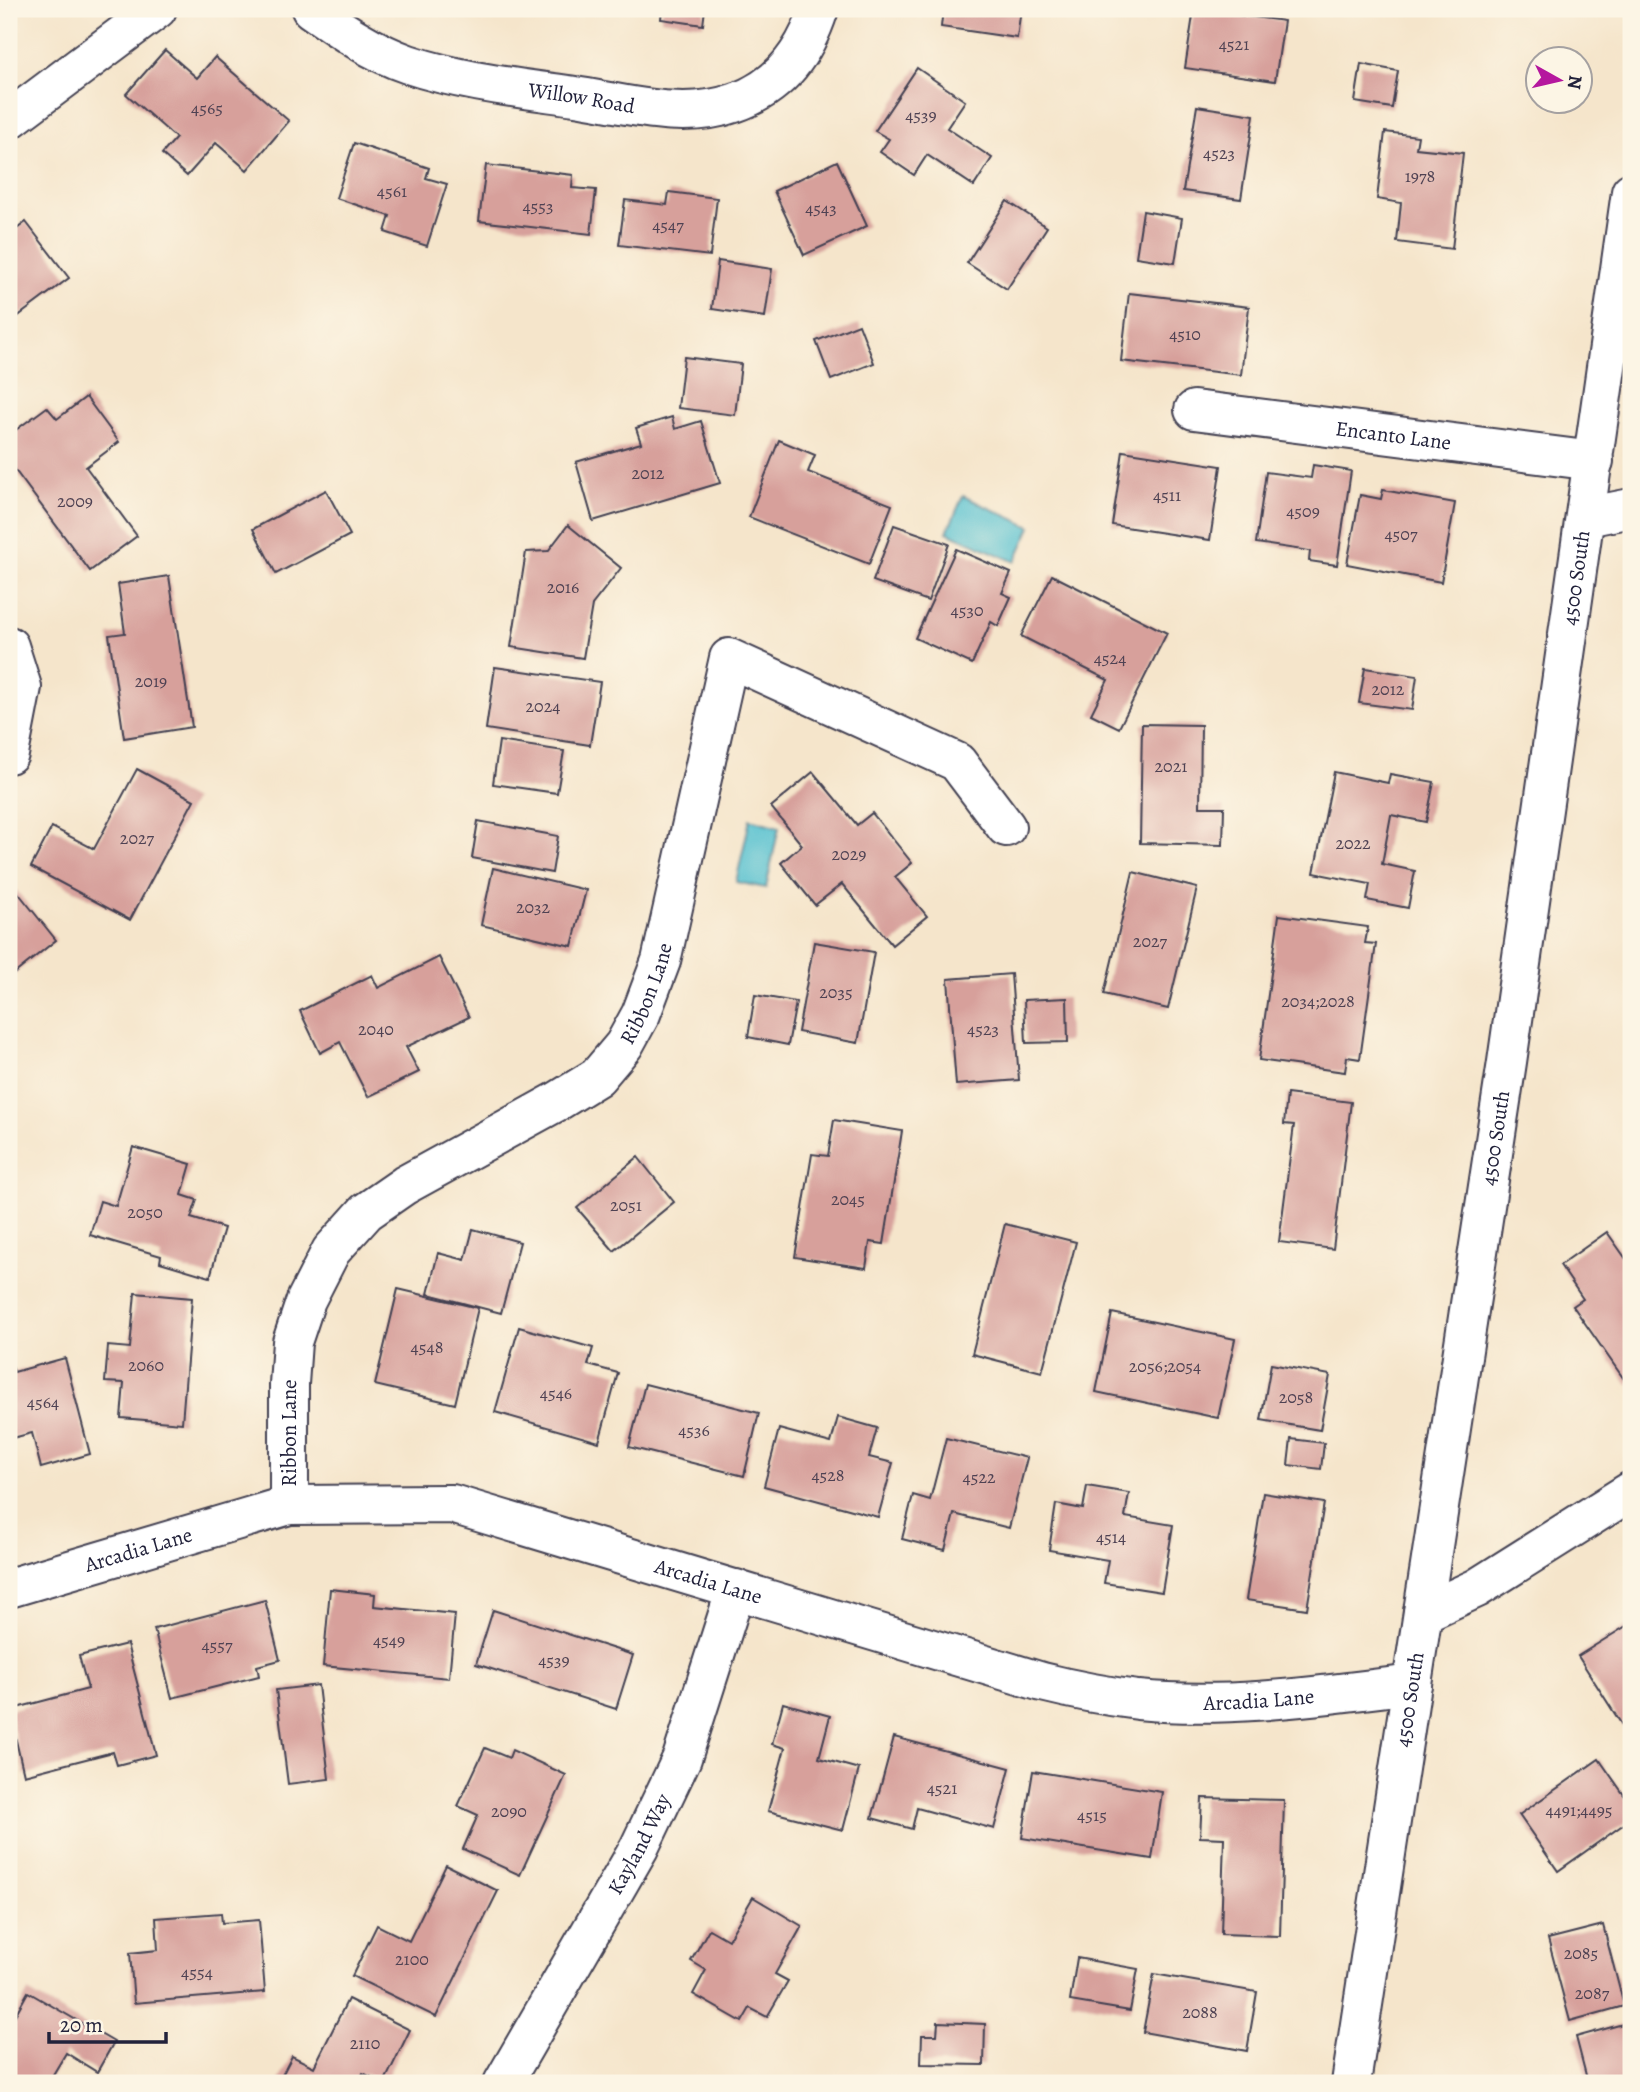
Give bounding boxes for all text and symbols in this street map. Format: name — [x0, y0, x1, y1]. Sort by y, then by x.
house number: 4521 — [1219, 32, 1249, 56]
north arrow — [1524, 46, 1594, 116]
text: N — [1561, 74, 1589, 91]
street label: Willow Road — [525, 76, 638, 120]
house number: 4565 — [191, 96, 223, 120]
house number: 4539 — [905, 103, 937, 127]
house number: 4523 — [1203, 141, 1235, 165]
house number: 1978 — [1405, 164, 1435, 188]
house number: 4561 — [377, 179, 407, 203]
house number: 4553 — [522, 194, 554, 218]
house number: 4543 — [805, 196, 837, 220]
house number: 4547 — [652, 213, 684, 237]
house number: 4510 — [1169, 322, 1201, 346]
street label: Encanto Lane — [1334, 414, 1453, 457]
house number: 2012 — [632, 461, 665, 485]
house number: 4511 — [1153, 483, 1181, 507]
house number: 2009 — [57, 489, 93, 513]
house number: 4509 — [1286, 499, 1320, 523]
house number: 4507 — [1384, 522, 1418, 546]
street label: 4500 South — [1555, 528, 1597, 627]
house number: 2016 — [547, 575, 579, 599]
house number: 4530 — [951, 598, 983, 622]
house number: 4524 — [1094, 646, 1126, 670]
house number: 2019 — [135, 669, 167, 693]
house number: 2012 — [1372, 677, 1405, 701]
house number: 2024 — [526, 694, 560, 718]
house number: 2021 — [1155, 754, 1187, 778]
house number: 2027 — [120, 826, 155, 850]
house number: 2022 — [1335, 831, 1371, 855]
house number: 2029 — [832, 842, 866, 866]
house number: 2032 — [516, 895, 551, 919]
house number: 2027 — [1133, 929, 1168, 953]
street label: Ribbon Lane — [613, 940, 679, 1049]
house number: 2035 — [819, 980, 853, 1004]
house number: 2034;2028 — [1281, 989, 1355, 1013]
house number: 2040 — [358, 1017, 394, 1041]
house number: 4523 — [967, 1017, 999, 1041]
street label: 4500 South — [1474, 1088, 1516, 1187]
house number: 2045 — [831, 1187, 865, 1211]
house number: 2051 — [610, 1193, 642, 1217]
house number: 2050 — [127, 1200, 163, 1224]
house number: 4548 — [411, 1335, 443, 1359]
house number: 2060 — [128, 1353, 164, 1377]
house number: 2056;2054 — [1129, 1354, 1201, 1378]
street label: Ribbon Lane — [275, 1378, 303, 1487]
house number: 4546 — [540, 1381, 572, 1405]
house number: 2058 — [1279, 1385, 1313, 1409]
house number: 4564 — [27, 1390, 59, 1414]
house number: 4536 — [678, 1418, 710, 1442]
house number: 4528 — [811, 1463, 845, 1487]
house number: 4522 — [963, 1465, 996, 1489]
street label: Arcadia Lane — [80, 1520, 196, 1579]
house number: 4514 — [1096, 1525, 1126, 1549]
street label: Arcadia Lane — [651, 1552, 766, 1611]
house number: 4549 — [373, 1628, 405, 1652]
house number: 4557 — [201, 1633, 233, 1657]
house number: 4539 — [538, 1648, 570, 1672]
street label: 4500 South — [1389, 1650, 1431, 1749]
street label: Arcadia Lane — [1202, 1682, 1315, 1717]
house number: 4521 — [927, 1776, 957, 1800]
street label: Kayland Way — [601, 1788, 677, 1900]
house number: 4491;4495 — [1545, 1798, 1613, 1822]
house number: 2090 — [491, 1799, 527, 1823]
house number: 4515 — [1077, 1803, 1107, 1827]
house number: 2085 — [1564, 1941, 1598, 1965]
house number: 2100 — [395, 1947, 429, 1971]
house number: 4554 — [181, 1960, 213, 1984]
house number: 2087 — [1575, 1981, 1610, 2005]
house number: 2088 — [1182, 2000, 1218, 2024]
scale bar — [49, 2001, 166, 2045]
text: 20 m — [60, 2011, 103, 2039]
house number: 2110 — [350, 2031, 380, 2055]

